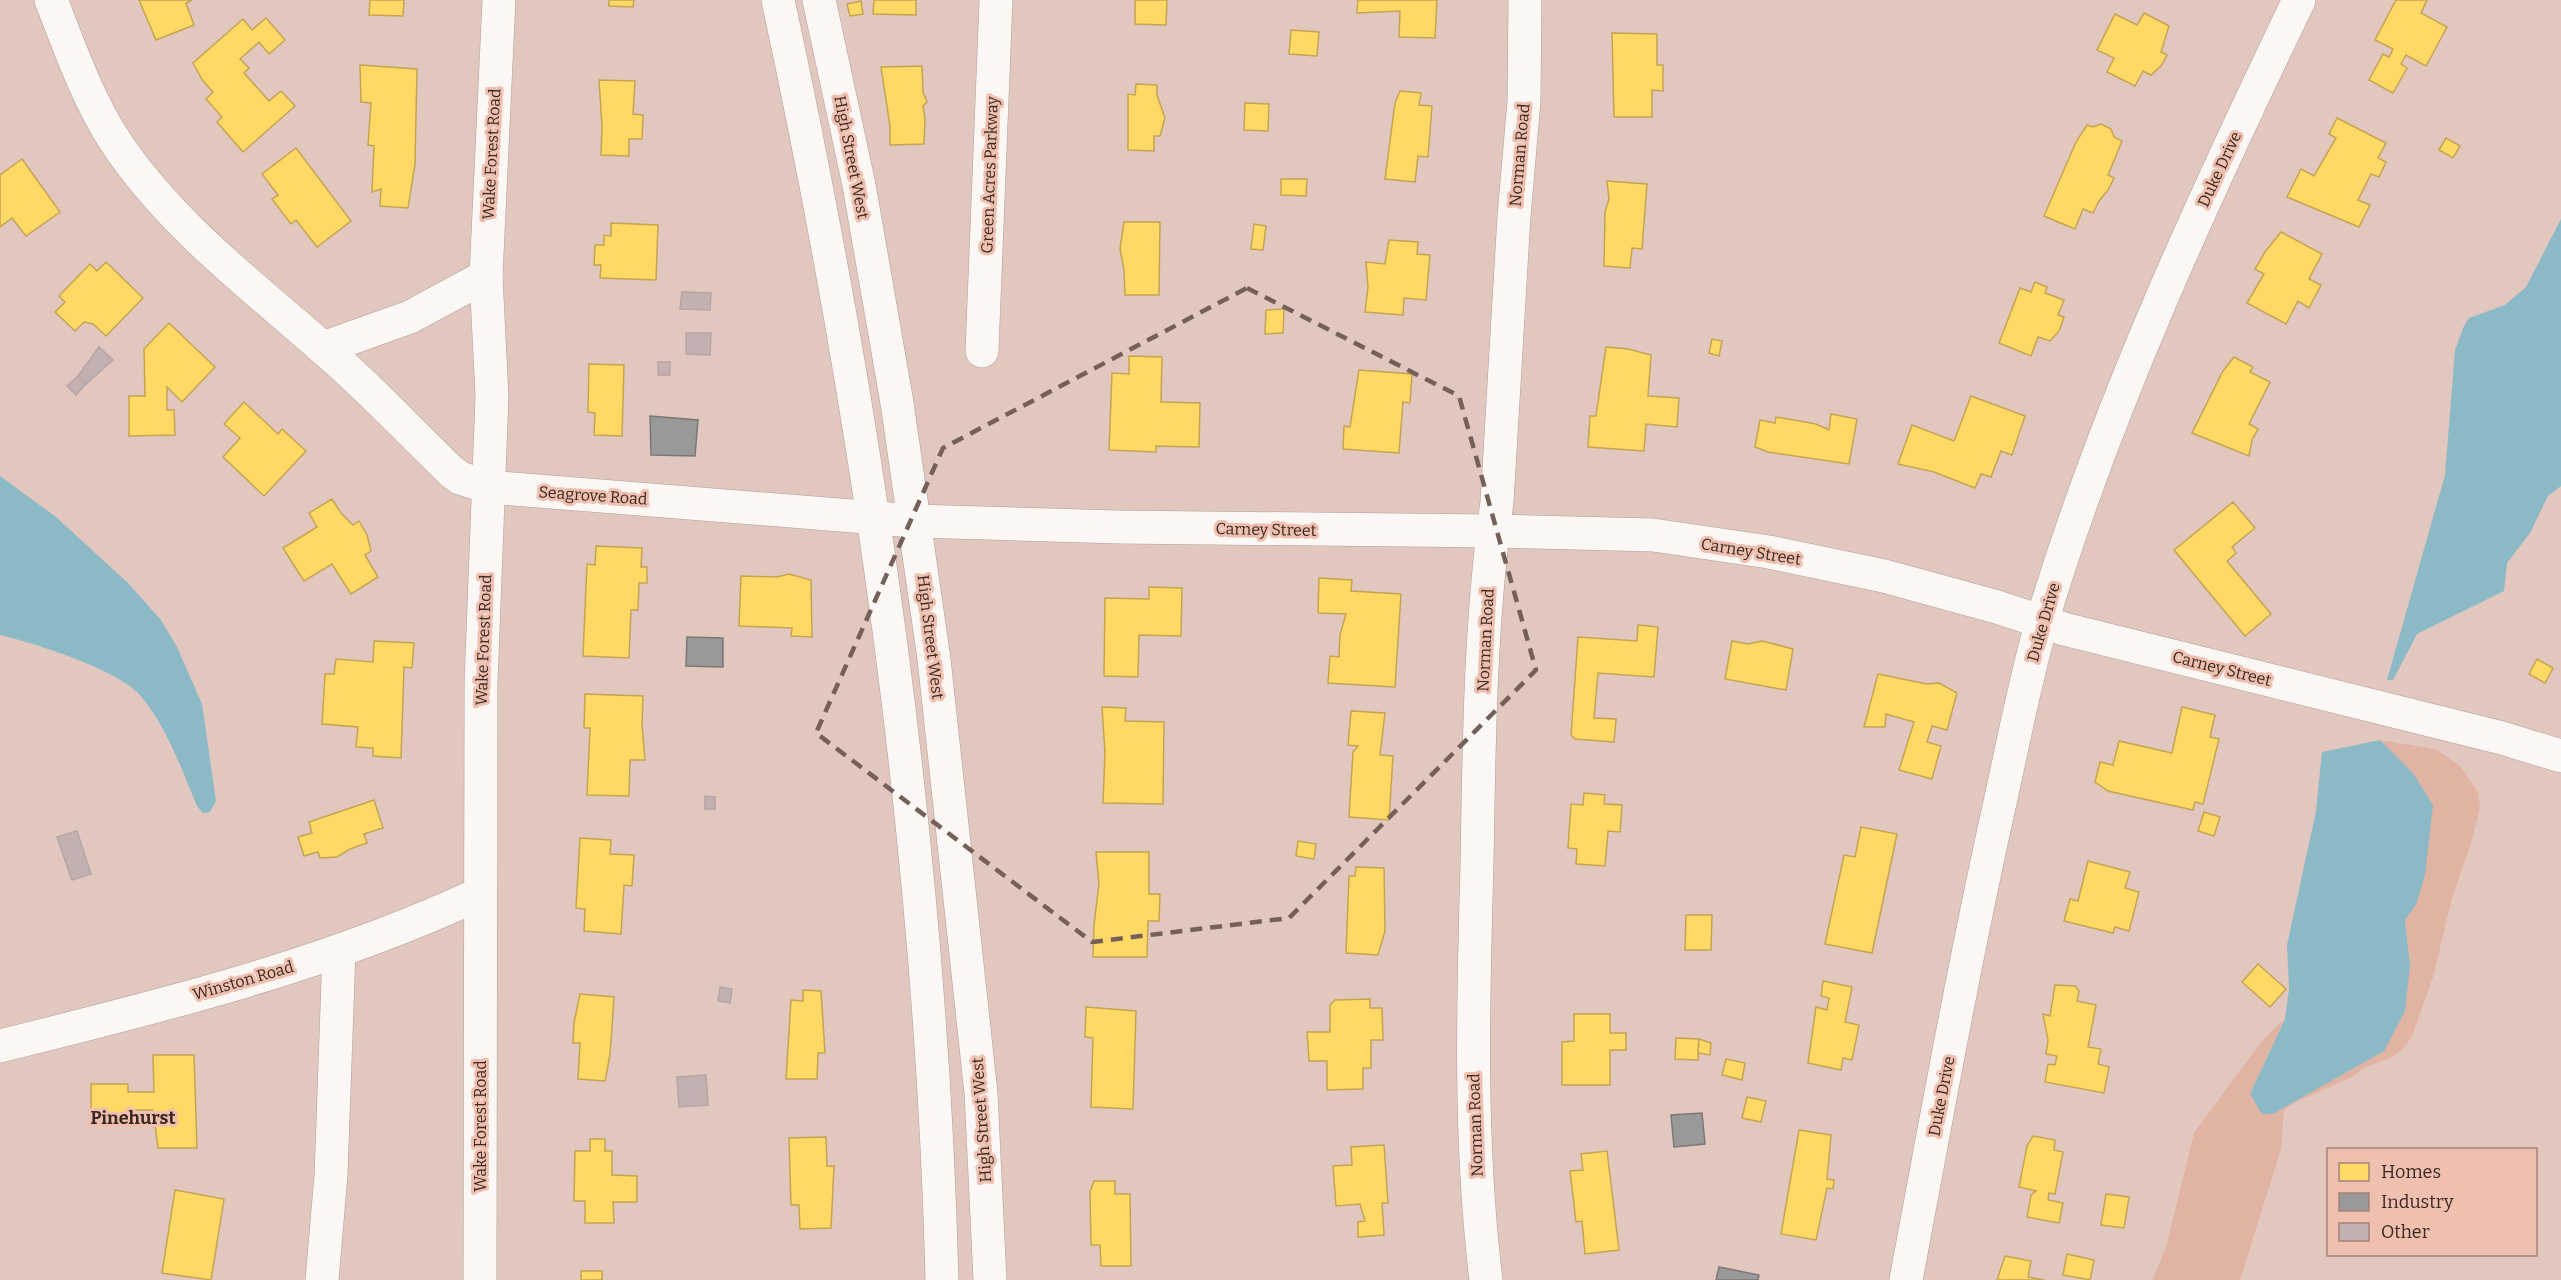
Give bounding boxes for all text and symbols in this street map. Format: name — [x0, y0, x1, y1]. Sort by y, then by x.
street label: Wake Forest Road — [479, 87, 504, 220]
street label: High Street West — [830, 94, 873, 221]
street label: Green Acres Parkway — [977, 96, 1002, 254]
street label: Norman Road — [1506, 102, 1534, 207]
street label: Duke Drive — [2194, 128, 2245, 210]
street label: Seagrove Road — [538, 482, 648, 509]
street label: Carney Street — [1215, 519, 1317, 540]
street label: Carney Street — [1700, 534, 1802, 569]
street label: Wake Forest Road — [472, 574, 495, 706]
street label: High Street West — [913, 574, 948, 701]
street label: Duke Drive — [2023, 581, 2064, 664]
street label: Norman Road — [1473, 587, 1498, 692]
street label: Carney Street — [2171, 647, 2273, 690]
street label: Winston Road — [191, 957, 296, 1004]
street label: Duke Drive — [1924, 1054, 1959, 1138]
street label: High Street West — [968, 1057, 995, 1183]
street label: Wake Forest Road — [471, 1060, 490, 1192]
street label: Norman Road — [1464, 1072, 1487, 1177]
district label: Pinehurst — [90, 1107, 176, 1129]
legend — [2327, 1148, 2537, 1256]
text: Homes — [2381, 1161, 2441, 1183]
text: Industry — [2381, 1191, 2454, 1213]
text: Other — [2381, 1221, 2430, 1243]

